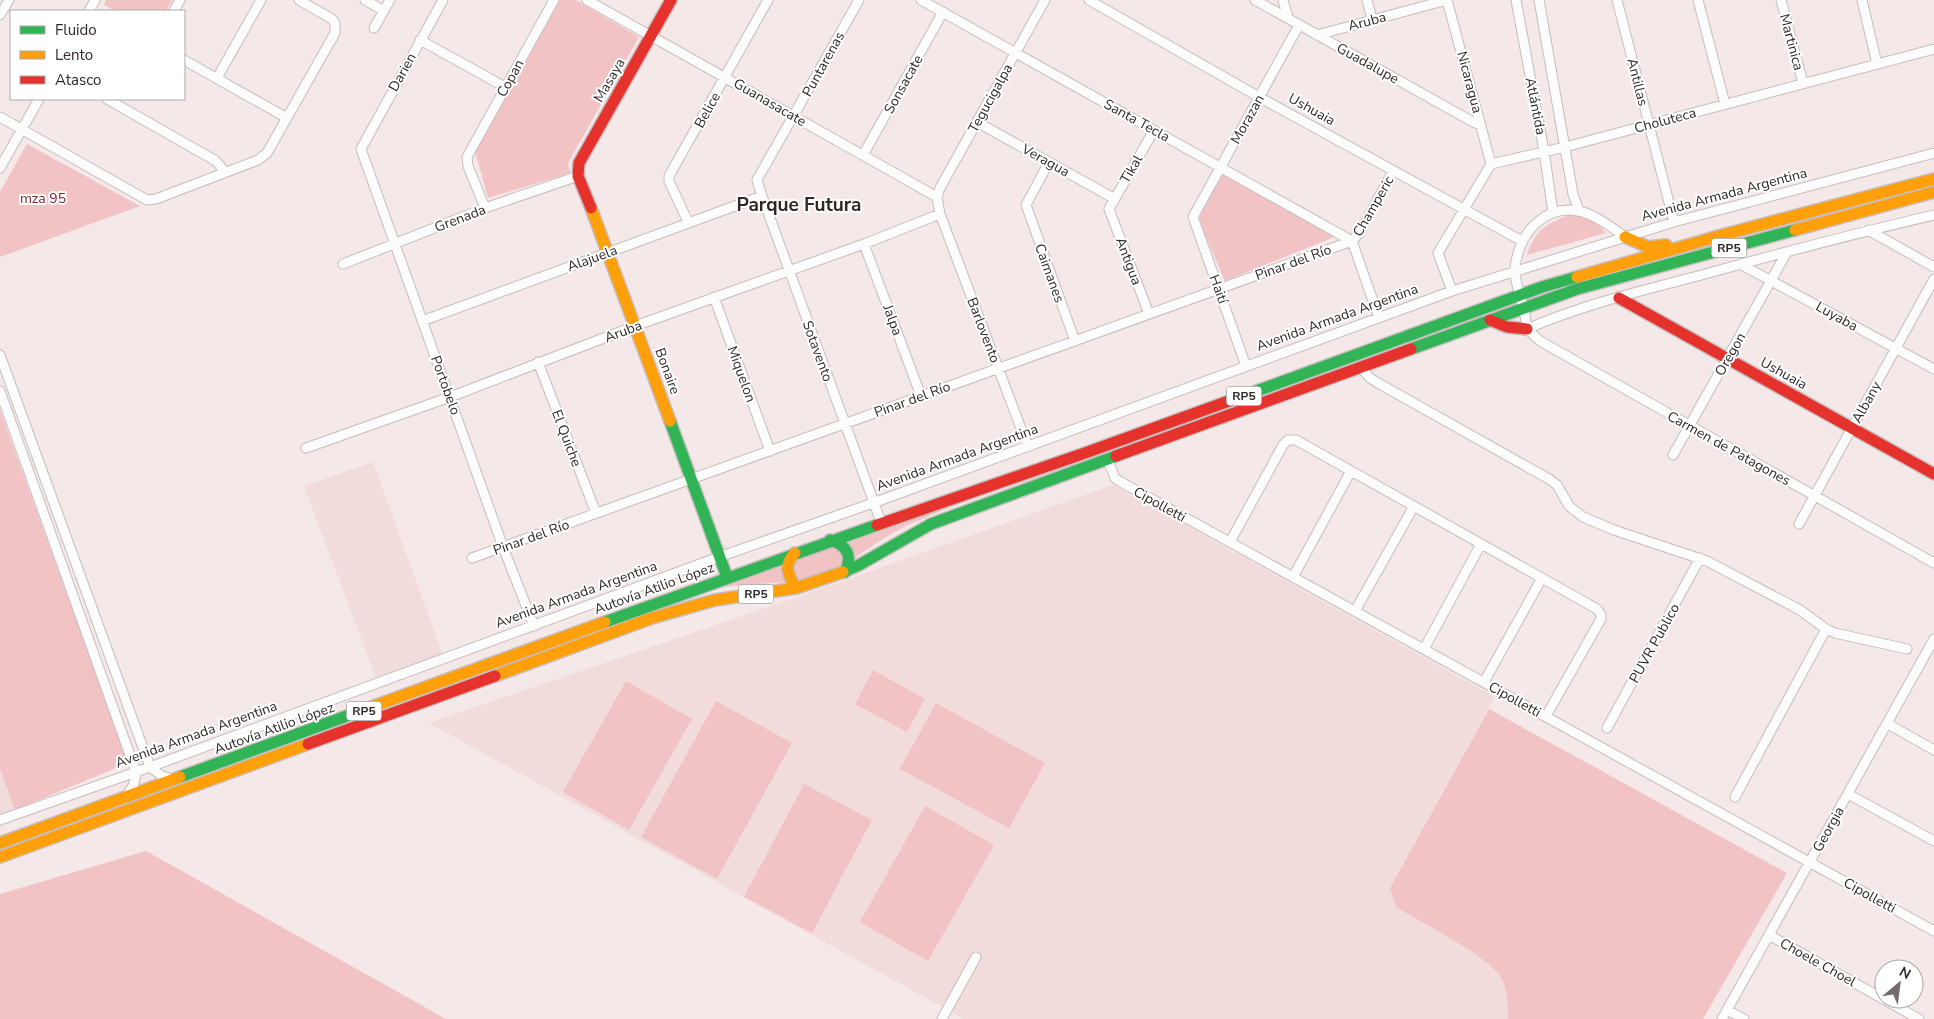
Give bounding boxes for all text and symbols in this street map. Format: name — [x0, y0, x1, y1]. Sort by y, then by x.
street label: Aruba — [1346, 7, 1388, 36]
legend — [10, 10, 185, 100]
street label: Martinica — [1775, 12, 1808, 73]
text: Fluido — [55, 20, 97, 40]
street label: Puntarenas — [798, 28, 849, 100]
street label: Guadalupe — [1333, 38, 1402, 88]
text: Lento — [55, 45, 93, 65]
street label: Nicaragua — [1452, 49, 1487, 115]
street label: Darien — [384, 50, 421, 95]
street label: Sonsacate — [879, 51, 927, 117]
street label: Masaya — [589, 55, 630, 106]
street label: Copan — [492, 56, 529, 100]
street label: Antillas — [1622, 56, 1653, 108]
street label: Tegucigalpa — [964, 60, 1017, 136]
text: Atasco — [55, 70, 101, 90]
street label: Guanasacate — [730, 74, 810, 131]
street label: Atlántida — [1521, 76, 1550, 136]
street label: Belice — [690, 89, 725, 132]
street label: Ushuaia — [1285, 89, 1339, 130]
street label: Morazan — [1226, 91, 1269, 147]
street label: Santa Tecla — [1100, 94, 1173, 146]
street label: Choluteca — [1632, 103, 1698, 138]
street label: Veragua — [1017, 139, 1073, 181]
street label: Tikal — [1116, 151, 1148, 187]
street label: Avenida Armada Argentina — [1639, 163, 1809, 226]
street label: Champeric — [1348, 172, 1399, 240]
park label: mza 95 — [20, 189, 66, 208]
district label: Parque Futura — [737, 192, 861, 218]
street label: Grenada — [432, 200, 489, 237]
street label: Antigua — [1111, 235, 1146, 288]
road number: RP5 — [1712, 238, 1746, 258]
street label: Pinar del Río — [1252, 240, 1334, 285]
street label: Alajuela — [565, 241, 620, 276]
street label: Caimanes — [1030, 241, 1069, 306]
street label: Haití — [1205, 272, 1233, 307]
street label: Avenida Armada Argentina — [1254, 279, 1421, 356]
street label: Barlovento — [962, 295, 1005, 366]
street label: Luyaba — [1812, 297, 1861, 336]
street label: Jalpa — [878, 301, 907, 338]
street label: Aruba — [602, 316, 645, 347]
street label: Sotavento — [798, 318, 837, 385]
street label: Oregon — [1710, 329, 1750, 379]
street label: Miquelon — [723, 343, 760, 405]
street label: Bonaire — [650, 345, 685, 397]
street label: Portobelo — [426, 353, 465, 418]
street label: Ushuaia — [1757, 353, 1811, 394]
street label: Pinar del Río — [871, 377, 953, 422]
street label: Albany — [1847, 377, 1886, 427]
road number: RP5 — [1226, 386, 1262, 406]
street label: El Quiche — [547, 407, 586, 469]
street label: Carmen de Patagones — [1664, 407, 1794, 490]
street label: Avenida Armada Argentina — [874, 419, 1041, 496]
street label: Cipolletti — [1130, 482, 1189, 527]
street label: Pinar del Río — [490, 515, 572, 560]
street label: Avenida Armada Argentina — [493, 556, 660, 633]
street label: Autovía Atilio López — [592, 558, 717, 619]
road number: RP5 — [738, 584, 774, 604]
street label: PUVR Publico — [1625, 600, 1684, 686]
street label: Cipolletti — [1485, 677, 1544, 722]
street label: Avenida Armada Argentina — [113, 696, 280, 773]
street label: Autovía Atilio López — [212, 698, 337, 759]
road number: RP5 — [346, 701, 382, 720]
street label: Georgia — [1808, 803, 1849, 855]
street label: Cipolletti — [1840, 873, 1899, 918]
street label: Choele Choel — [1776, 934, 1860, 992]
north arrow — [1874, 959, 1924, 1009]
text: N — [1896, 962, 1914, 984]

